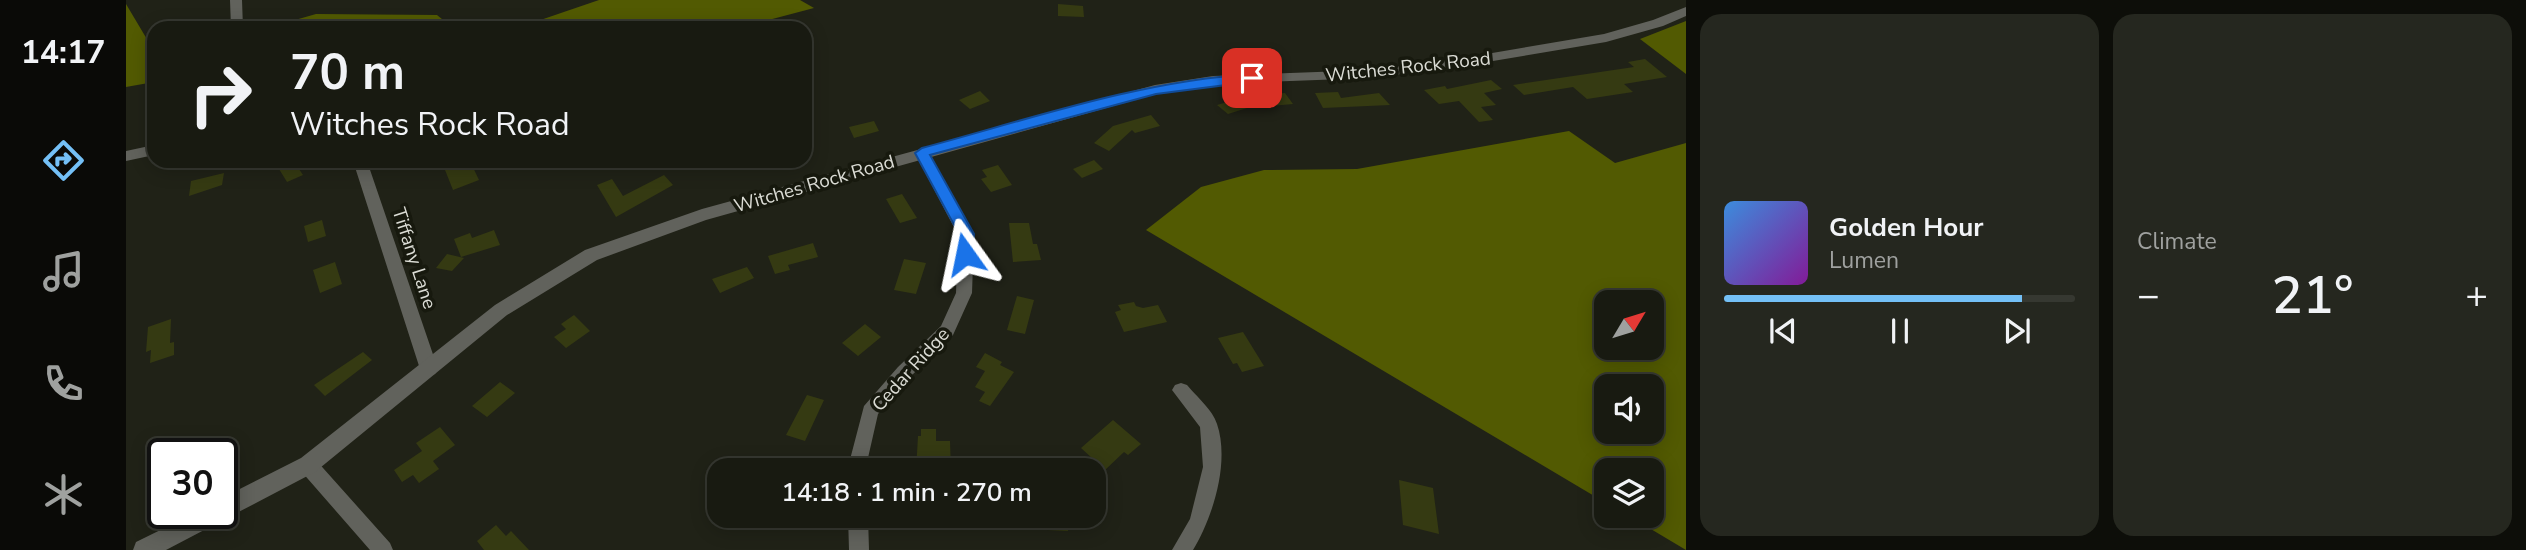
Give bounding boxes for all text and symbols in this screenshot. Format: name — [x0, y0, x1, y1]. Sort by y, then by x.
text: 14:17 — [21, 31, 105, 74]
text: 70 m — [290, 39, 405, 106]
street label: Witches Rock Road — [1324, 45, 1492, 89]
pin — [1222, 48, 1282, 108]
icon: right — [175, 49, 266, 140]
icon: arrive — [1233, 59, 1271, 97]
text: Witches Rock Road — [290, 103, 570, 146]
icon: directions — [39, 136, 88, 185]
street label: Witches Rock Road — [731, 149, 898, 219]
street label: Tiffany Lane — [385, 204, 443, 312]
text: Golden Hour — [1829, 210, 1984, 245]
position arrow — [928, 217, 1002, 291]
text: Climate — [2137, 226, 2217, 257]
text: Lumen — [1829, 245, 1899, 276]
icon: music — [39, 247, 88, 296]
text: 21° — [2272, 260, 2353, 331]
text: − — [2137, 270, 2160, 321]
text: + — [2465, 270, 2488, 321]
north arrow — [1594, 290, 1664, 360]
map controls — [1594, 290, 1664, 528]
icon: previous — [1764, 312, 1802, 350]
icon: pause — [1881, 312, 1919, 350]
icon: next — [1998, 312, 2036, 350]
street label: Cedar Ridge — [866, 322, 955, 417]
icon: phone — [39, 359, 88, 408]
button: sound — [1594, 374, 1664, 444]
speed limit sign: 30 — [147, 438, 238, 529]
button: layers — [1594, 458, 1664, 528]
icon: climate — [39, 470, 88, 519]
text: 14:18 · 1 min · 270 m — [781, 475, 1032, 510]

